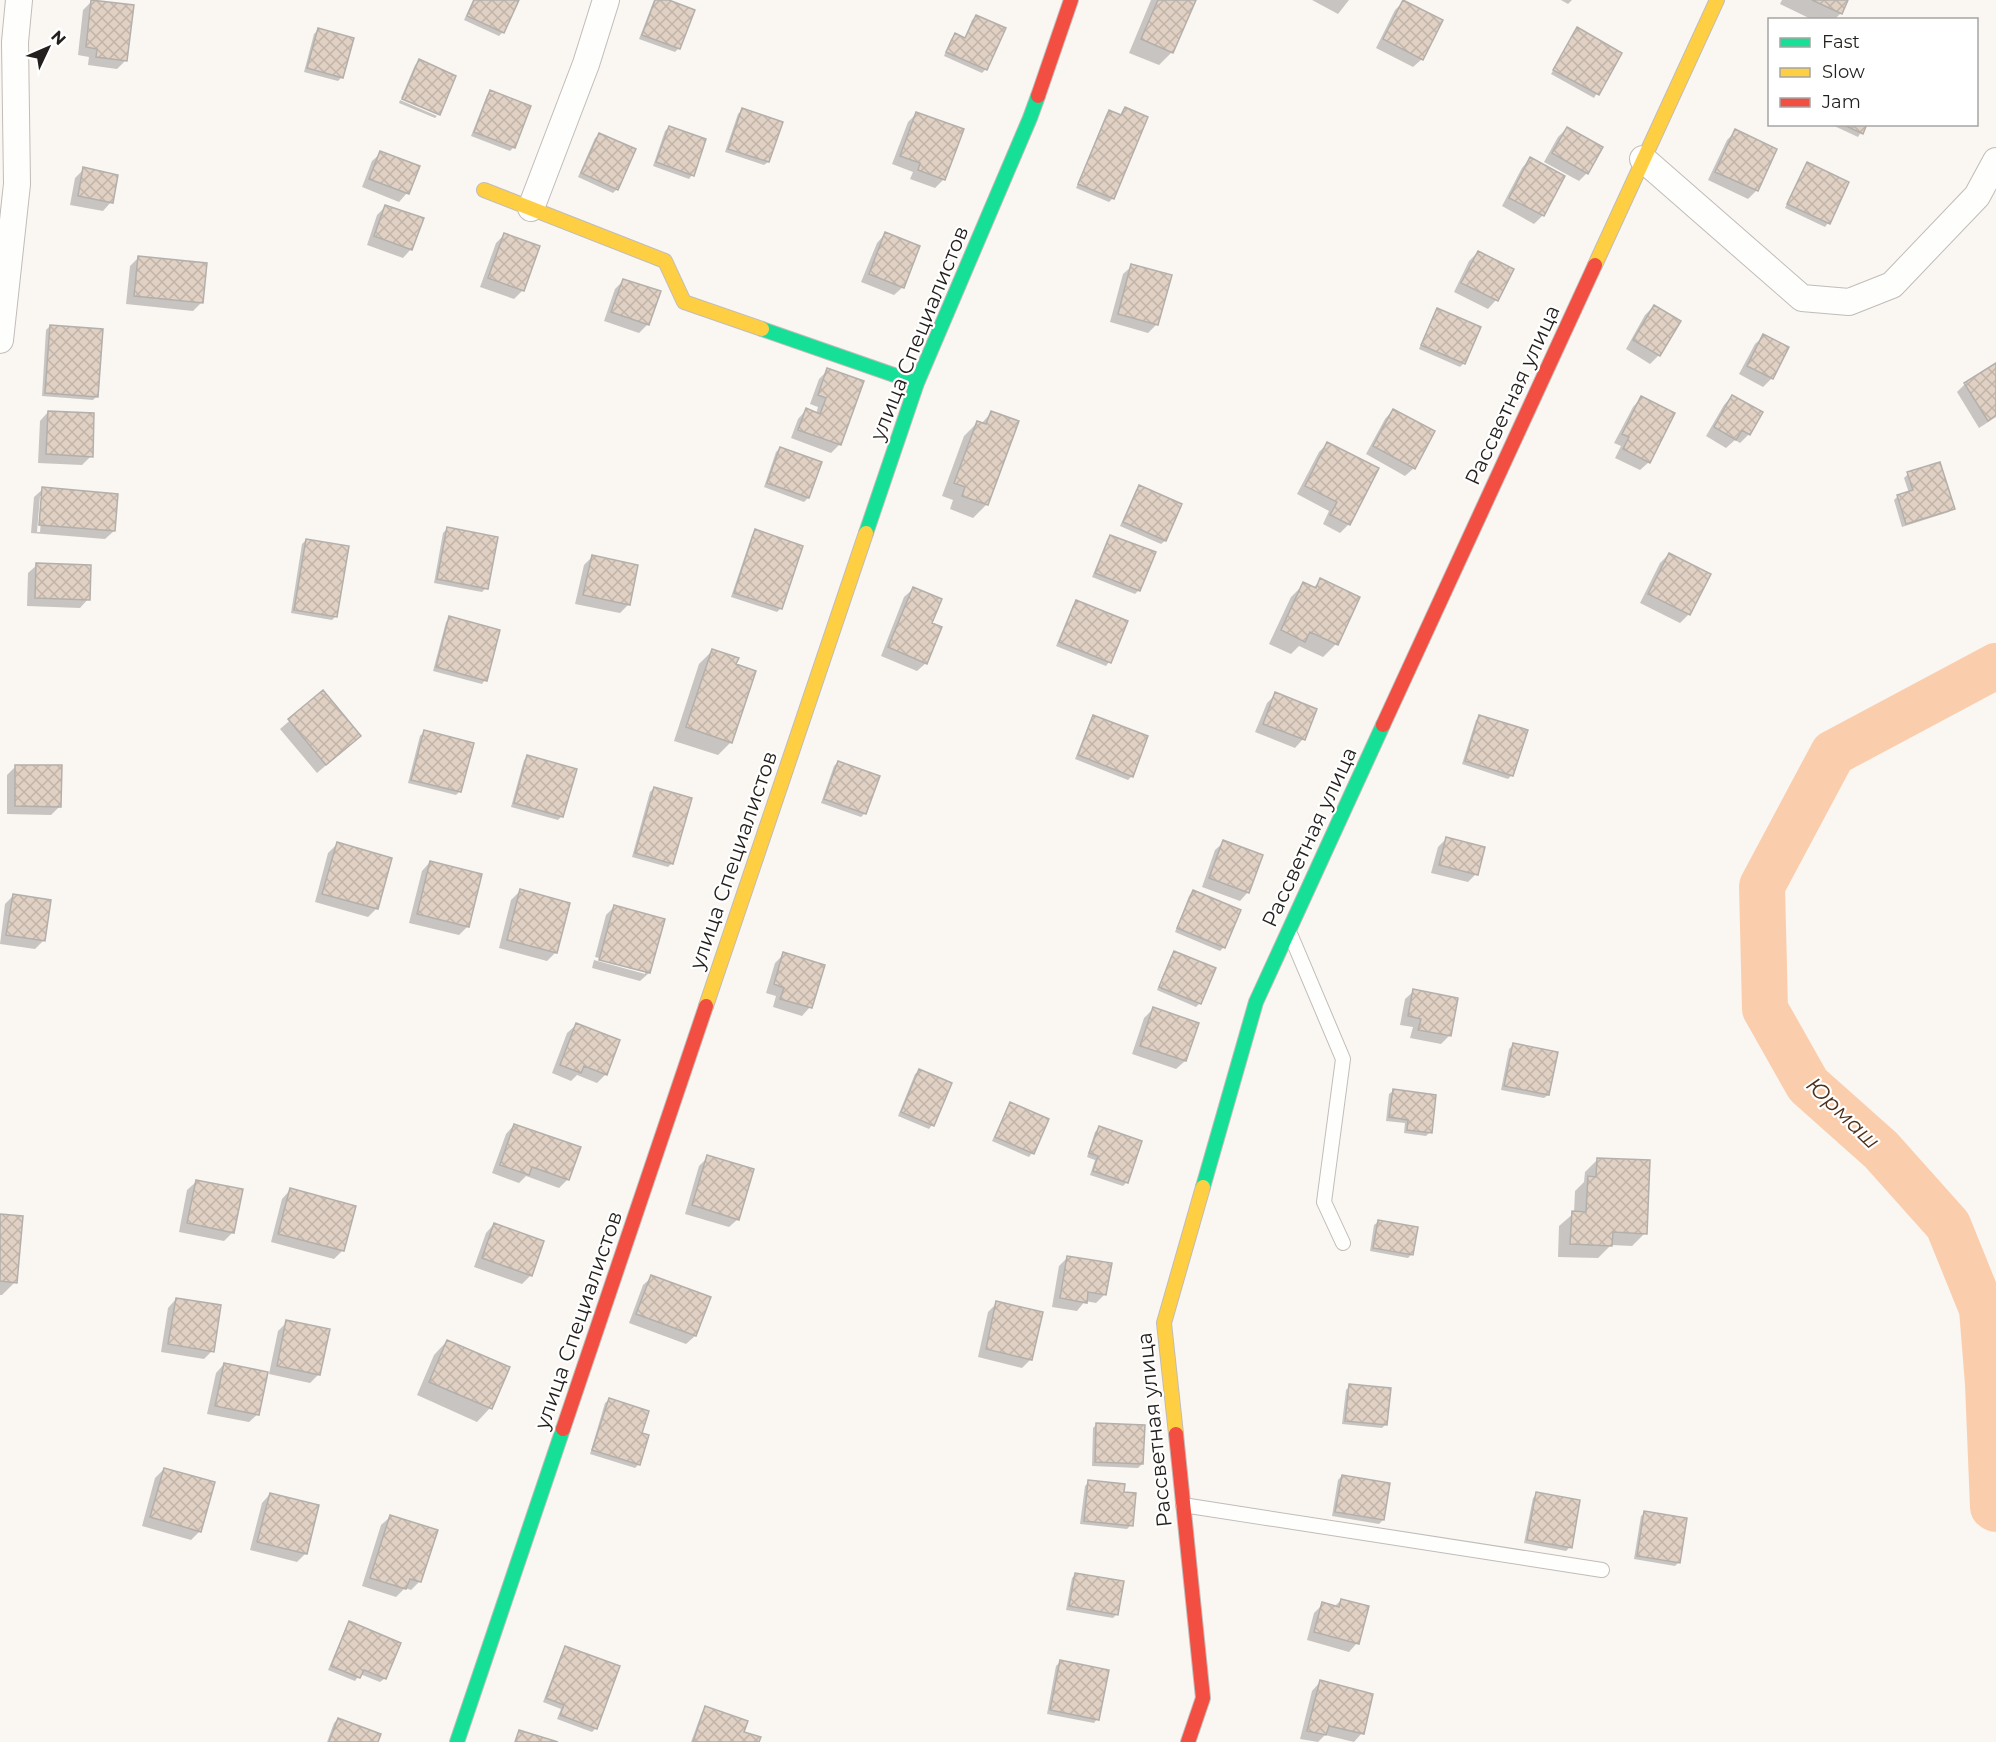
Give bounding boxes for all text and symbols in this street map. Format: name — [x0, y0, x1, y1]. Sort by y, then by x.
north arrow — [18, 18, 78, 78]
legend — [1768, 18, 1978, 126]
text: N — [47, 27, 70, 49]
text: Fast — [1822, 31, 1860, 53]
text: Slow — [1822, 61, 1865, 83]
text: Jam — [1821, 91, 1861, 113]
street label: улица Специалистов — [864, 222, 974, 445]
street label: Рассветная улица — [1459, 301, 1565, 489]
street label: Рассветная улица — [1256, 743, 1362, 931]
street label: улица Специалистов — [684, 748, 782, 973]
water label: Юрмаш — [1800, 1071, 1886, 1155]
street label: улица Специалистов — [529, 1208, 627, 1433]
street label: Рассветная улица — [1131, 1331, 1177, 1529]

